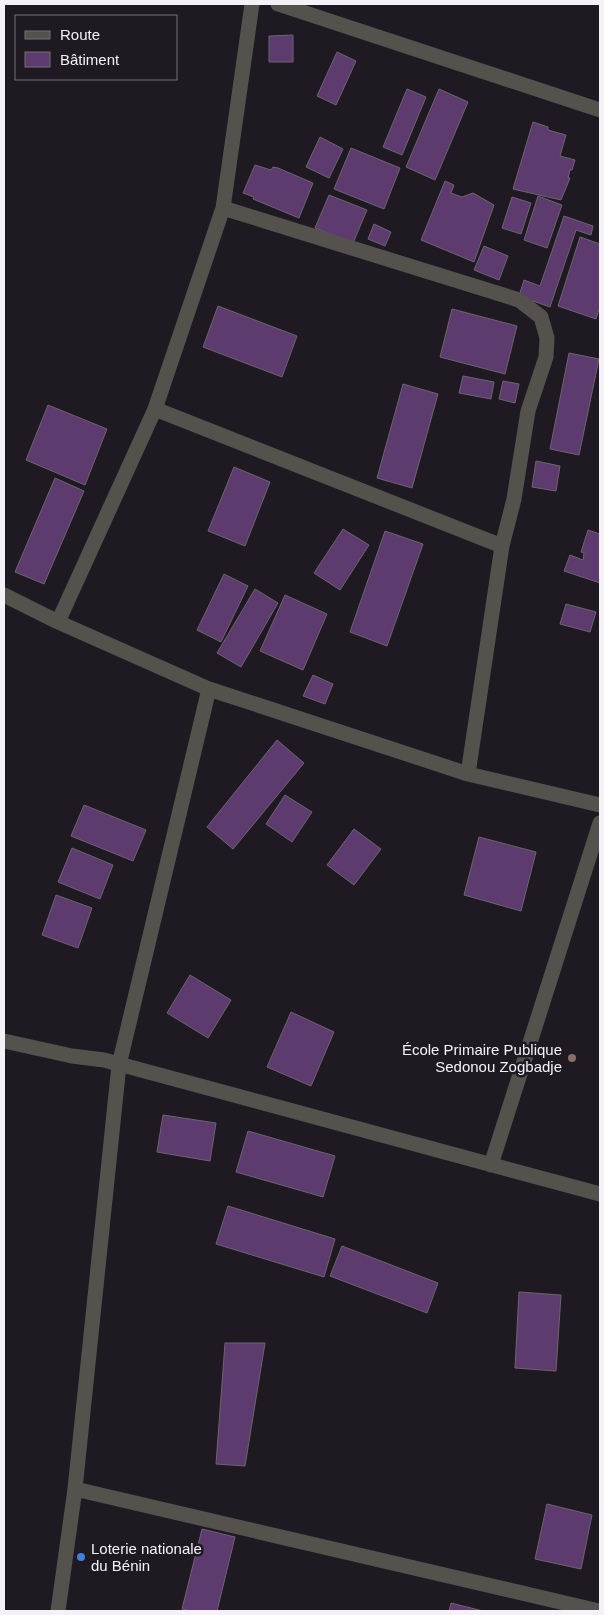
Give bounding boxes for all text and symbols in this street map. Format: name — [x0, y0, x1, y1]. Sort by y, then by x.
legend — [15, 15, 178, 80]
text: Route — [60, 26, 100, 43]
text: Bâtiment — [60, 51, 120, 68]
place label: École Primaire Publique Sedonou Zogbadje — [402, 1041, 562, 1075]
marker: École Primaire Publique Sedonou Zogbadje — [566, 1052, 578, 1064]
place label: Loterie nationale du Bénin — [91, 1540, 202, 1574]
marker: Loterie nationale du Bénin — [75, 1551, 87, 1563]

